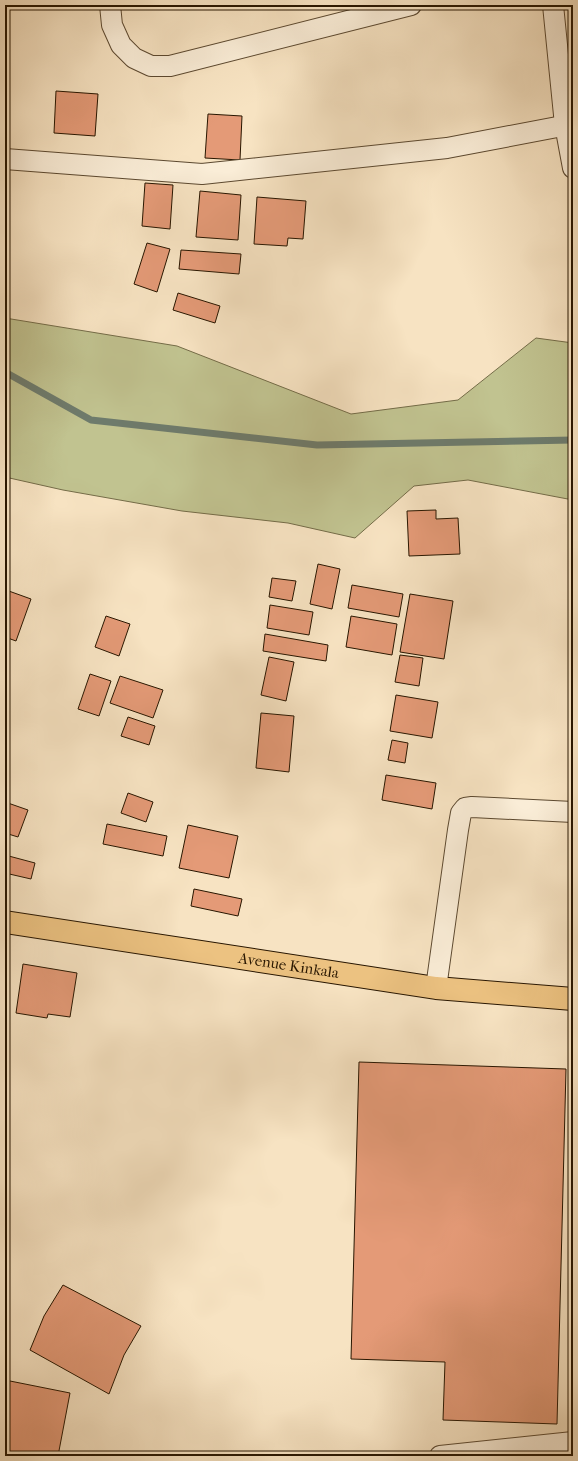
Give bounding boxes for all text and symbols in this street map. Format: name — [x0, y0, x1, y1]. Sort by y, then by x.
street label: Avenue Kinkala — [236, 949, 341, 982]

